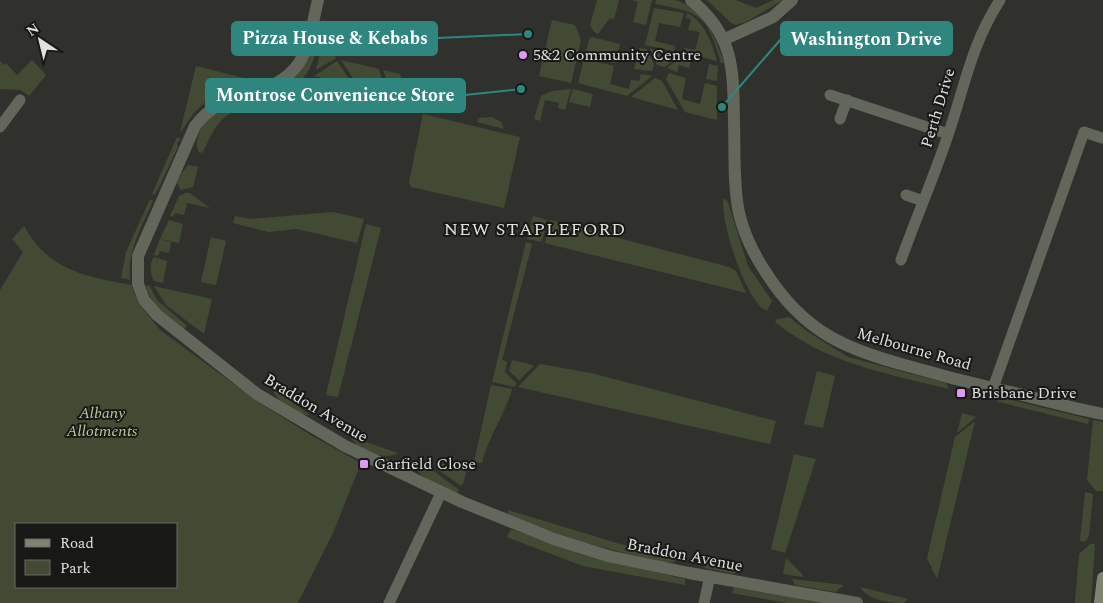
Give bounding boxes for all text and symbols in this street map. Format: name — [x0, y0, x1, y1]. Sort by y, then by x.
north arrow — [15, 15, 65, 65]
text: N — [22, 18, 44, 42]
callout: Pizza House & Kebabs — [232, 22, 437, 55]
callout: Washington Drive — [781, 22, 952, 55]
text: Pizza House & Kebabs — [242, 25, 428, 52]
text: Washington Drive — [790, 26, 942, 53]
place label: 5&2 Community Centre — [533, 43, 701, 67]
marker: 5&2 Community Centre — [517, 49, 529, 61]
street label: Perth Drive — [915, 65, 961, 151]
callout: Montrose Convenience Store — [206, 79, 465, 112]
text: Montrose Convenience Store — [216, 82, 454, 109]
district label: NEW STAPLEFORD — [444, 216, 626, 243]
street label: Melbourne Road — [854, 321, 974, 377]
street label: Braddon Avenue — [259, 367, 373, 449]
place label: Brisbane Drive — [971, 381, 1077, 405]
marker: Brisbane Drive — [955, 387, 967, 399]
park label: Albany Allotments — [66, 401, 138, 443]
place label: Garfield Close — [374, 452, 476, 476]
marker: Garfield Close — [358, 458, 370, 470]
legend — [15, 523, 178, 588]
text: Road — [60, 532, 94, 555]
street label: Braddon Avenue — [625, 532, 745, 578]
text: Park — [60, 557, 91, 580]

